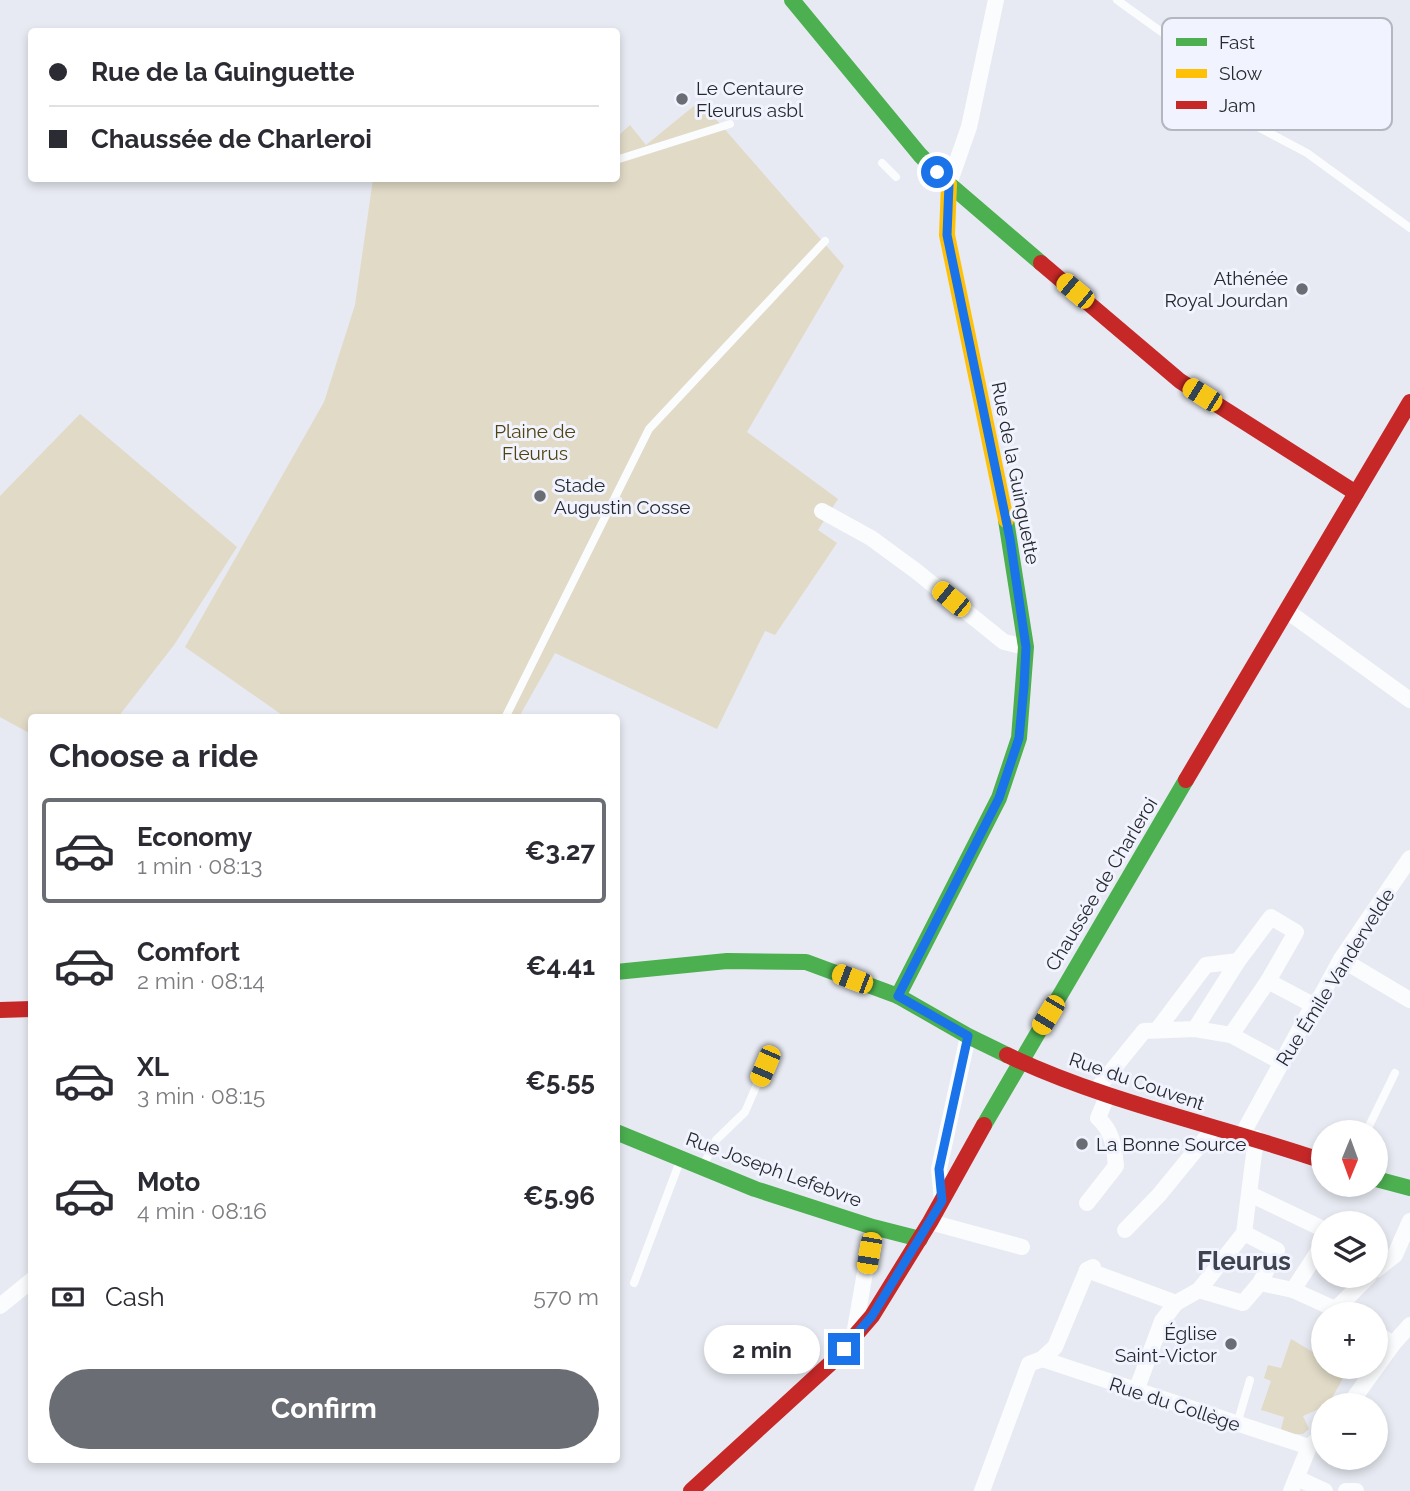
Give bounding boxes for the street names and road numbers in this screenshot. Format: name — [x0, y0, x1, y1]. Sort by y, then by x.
street label: Rue de la Guinguette — [987, 380, 1045, 566]
street label: Chaussée de Charleroi — [1040, 793, 1162, 975]
street label: Rue Émile Vandervelde — [1271, 884, 1399, 1070]
street label: Rue du Couvent — [1067, 1048, 1208, 1115]
street label: Rue Joseph Lefebvre — [683, 1127, 865, 1211]
street label: Rue du Collège — [1107, 1372, 1243, 1436]

